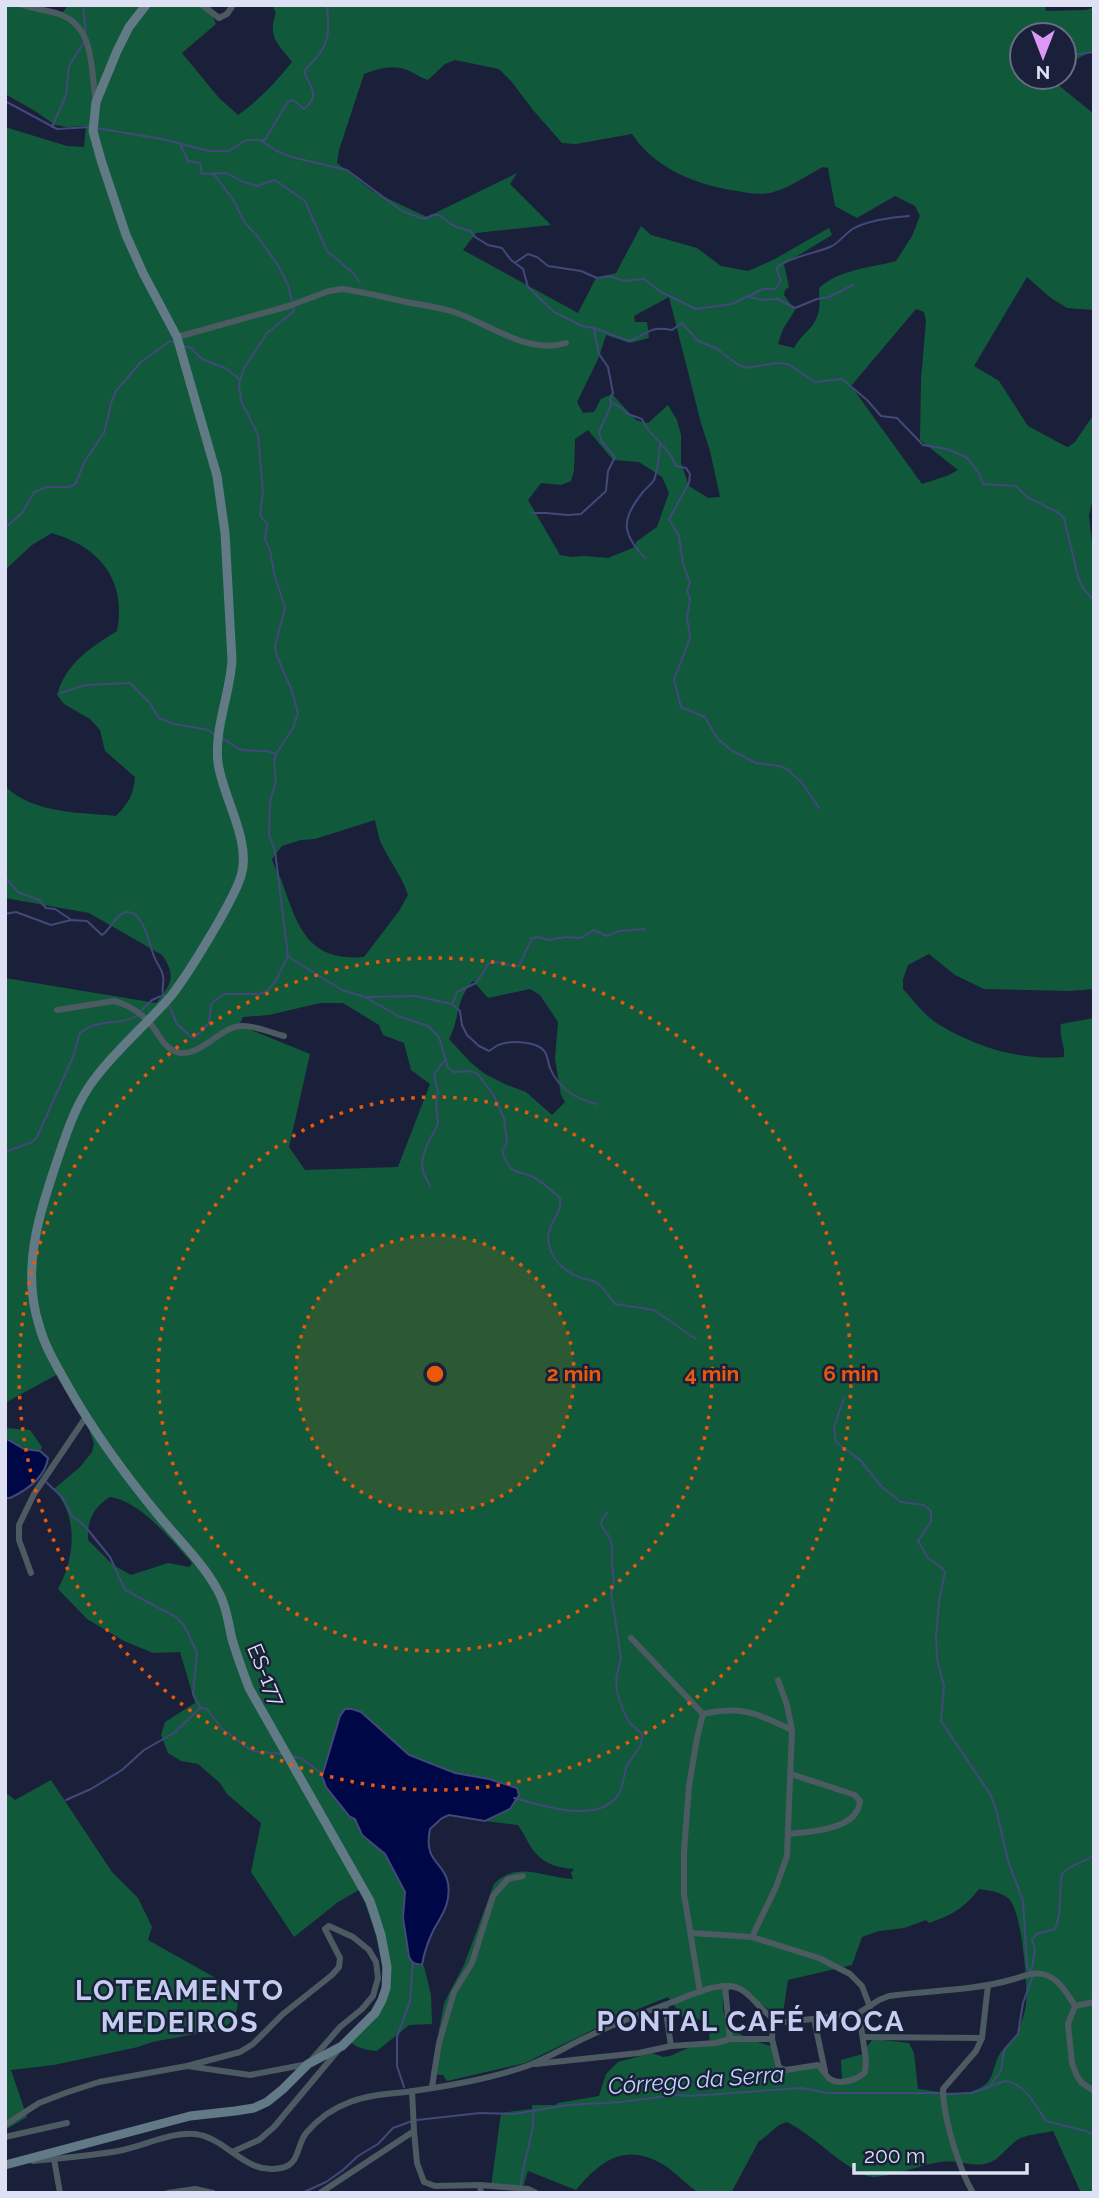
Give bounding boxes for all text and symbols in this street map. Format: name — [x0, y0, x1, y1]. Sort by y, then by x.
north arrow — [1008, 21, 1078, 91]
text: N — [1036, 62, 1050, 84]
text: 2 min — [547, 1361, 601, 1386]
text: 4 min — [685, 1361, 739, 1386]
text: 6 min — [823, 1361, 879, 1386]
centre of rings — [423, 1362, 447, 1386]
street label: ES-177 — [242, 1640, 291, 1711]
district label: LOTEAMENTO MEDEIROS — [75, 1974, 285, 2039]
district label: PONTAL CAFÉ MOCA — [597, 2005, 906, 2038]
water label: Córrego da Serra — [607, 2060, 785, 2099]
scale bar — [854, 2132, 1027, 2176]
text: 200 m — [864, 2143, 925, 2168]

